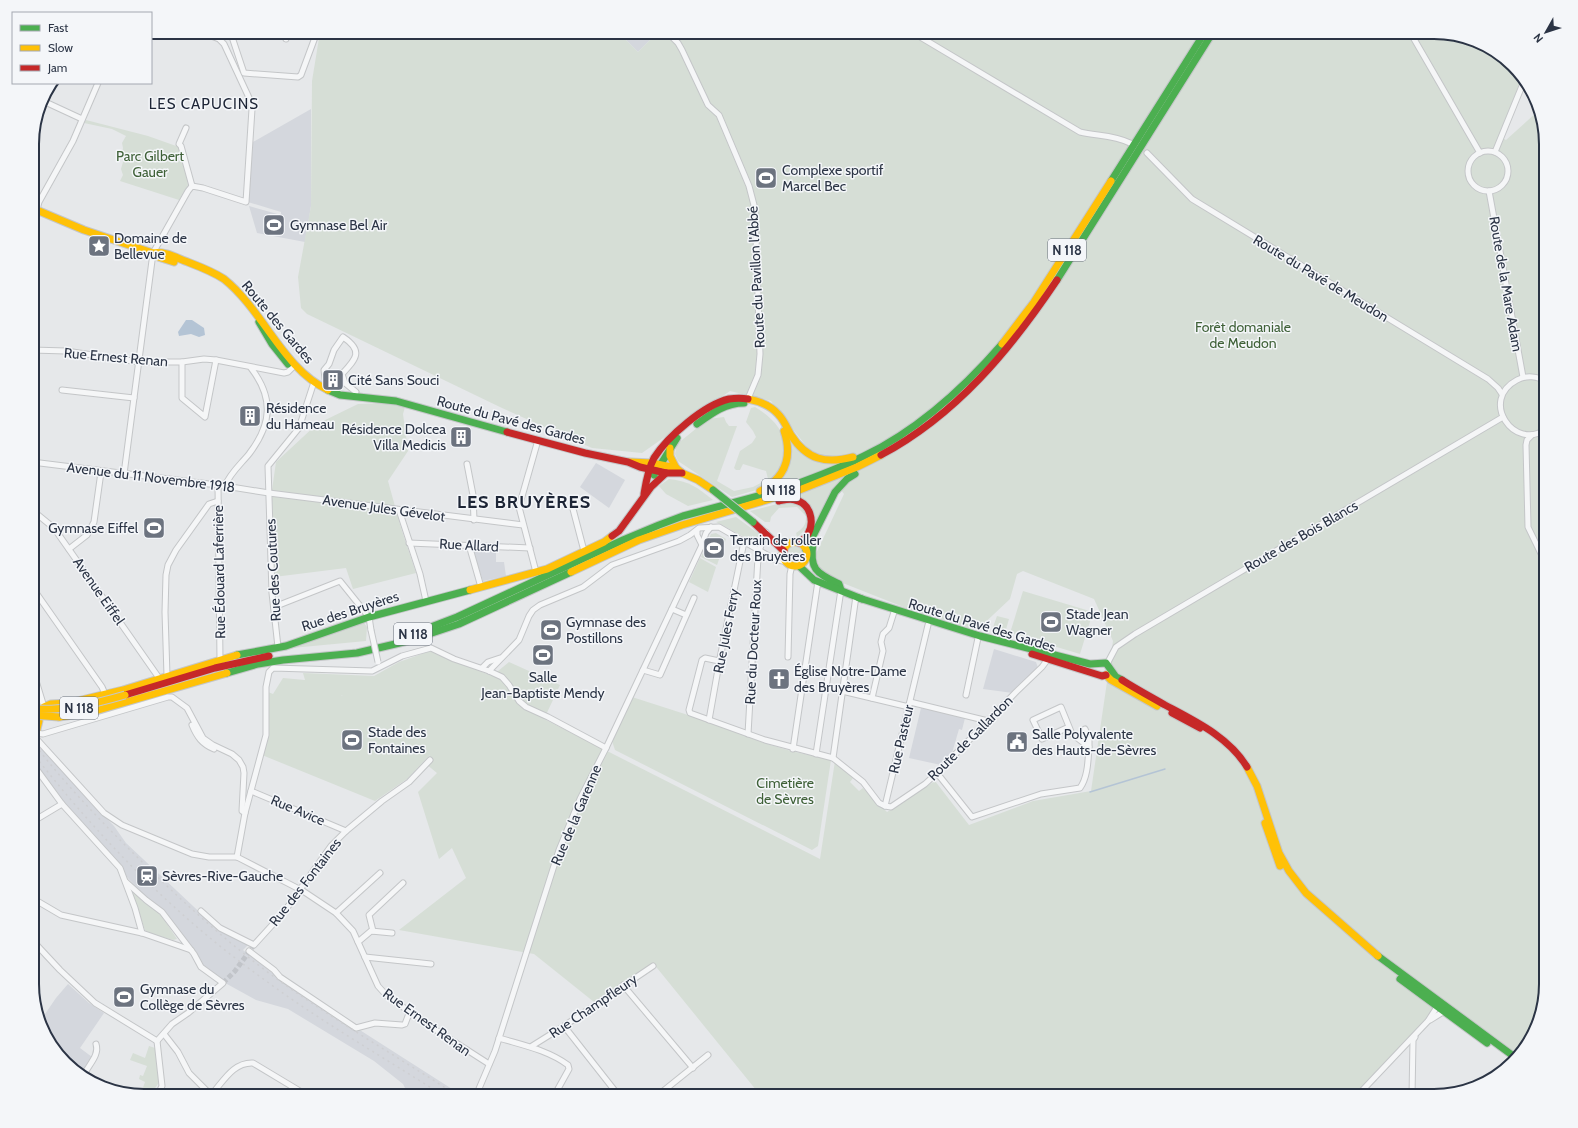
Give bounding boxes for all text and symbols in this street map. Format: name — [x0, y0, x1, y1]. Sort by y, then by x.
legend — [12, 12, 152, 84]
north arrow — [1526, 12, 1566, 52]
text: Fast — [48, 20, 68, 35]
text: N — [1530, 31, 1546, 46]
text: Slow — [48, 40, 73, 55]
text: Jam — [47, 60, 67, 75]
district label: LES CAPUCINS — [149, 95, 259, 113]
park label: Parc Gilbert Gauer — [116, 147, 184, 181]
place label: Complexe sportif Marcel Bec — [782, 161, 884, 195]
sports icon: Complexe sportif Marcel Bec — [753, 165, 779, 191]
street label: Route du Pavillon l'Abbé — [743, 206, 769, 348]
sports icon: Gymnase Bel Air — [261, 212, 287, 238]
street label: Route de la Mare Adam — [1485, 215, 1527, 353]
place label: Gymnase Bel Air — [290, 216, 388, 234]
place label: Domaine de Bellevue — [114, 229, 187, 263]
street label: Route du Pavé de Meudon — [1250, 230, 1392, 326]
place icon: Domaine de Bellevue — [86, 233, 112, 259]
road number: N 118 — [1048, 239, 1086, 261]
street label: Route des Gardes — [238, 277, 318, 367]
park label: Forêt domaniale de Meudon — [1195, 318, 1291, 352]
street label: Rue Ernest Renan — [63, 343, 169, 371]
building icon: Cité Sans Souci — [320, 367, 346, 393]
place label: Cité Sans Souci — [348, 371, 439, 389]
street label: Route du Pavé des Gardes — [435, 392, 587, 449]
place label: Résidence du Hameau — [266, 399, 334, 433]
building icon: Résidence du Hameau — [237, 403, 263, 429]
place label: Résidence Dolcea Villa Medicis — [341, 420, 446, 454]
building icon: Résidence Dolcea Villa Medicis — [448, 424, 474, 450]
street label: Avenue du 11 Novembre 1918 — [66, 458, 236, 496]
road number: N 118 — [762, 479, 800, 501]
street label: Avenue Jules Gévelot — [322, 490, 447, 526]
district label: LES BRUYÈRES — [457, 491, 591, 513]
street label: Route des Bois Blancs — [1241, 496, 1361, 576]
street label: Rue Édouard Laferrière — [209, 505, 229, 639]
sports icon: Gymnase Eiffel — [141, 515, 167, 541]
street label: Rue des Coutures — [261, 518, 285, 622]
place label: Gymnase Eiffel — [48, 519, 139, 537]
place label: Terrain de roller des Bruyères — [730, 531, 822, 565]
street label: Rue Allard — [439, 534, 499, 556]
sports icon: Terrain de roller des Bruyères — [701, 535, 727, 561]
street label: Avenue Eiffel — [69, 554, 129, 629]
street label: Rue du Docteur Roux — [741, 579, 765, 705]
street label: Rue des Bruyères — [299, 587, 401, 635]
street label: Rue Jules Ferry — [709, 587, 743, 675]
street label: Route du Pavé des Gardes — [906, 594, 1058, 656]
place label: Stade Jean Wagner — [1066, 605, 1129, 639]
sports icon: Stade Jean Wagner — [1038, 609, 1064, 635]
place label: Gymnase des Postillons — [566, 613, 646, 647]
sports icon: Gymnase des Postillons — [538, 617, 564, 643]
road number: N 118 — [394, 623, 432, 645]
sports icon: Salle Jean-Baptiste Mendy — [530, 642, 556, 668]
place label: Église Notre-Dame des Bruyères — [794, 662, 906, 696]
church icon: Église Notre-Dame des Bruyères — [766, 666, 792, 692]
place label: Salle Jean-Baptiste Mendy — [480, 668, 605, 702]
street label: Route de Gallardon — [924, 691, 1017, 784]
road number: N 118 — [60, 697, 98, 719]
street label: Rue Pasteur — [884, 702, 918, 775]
place label: Stade des Fontaines — [368, 723, 426, 757]
place label: Salle Polyvalente des Hauts-de-Sèvres — [1032, 725, 1156, 759]
sports icon: Stade des Fontaines — [339, 727, 365, 753]
public building icon: Salle Polyvalente des Hauts-de-Sèvres — [1004, 729, 1030, 755]
street label: Rue de la Garenne — [547, 762, 605, 868]
park label: Cimetière de Sèvres — [756, 774, 814, 808]
street label: Rue Avice — [268, 791, 328, 829]
street label: Rue des Fontaines — [265, 834, 345, 930]
station icon: Sèvres-Rive-Gauche — [134, 863, 160, 889]
place label: Sèvres-Rive-Gauche — [162, 867, 283, 885]
street label: Rue Champfleury — [545, 970, 641, 1042]
place label: Gymnase du Collège de Sèvres — [140, 980, 245, 1014]
sports icon: Gymnase du Collège de Sèvres — [111, 984, 137, 1010]
street label: Rue Ernest Renan — [379, 984, 475, 1060]

